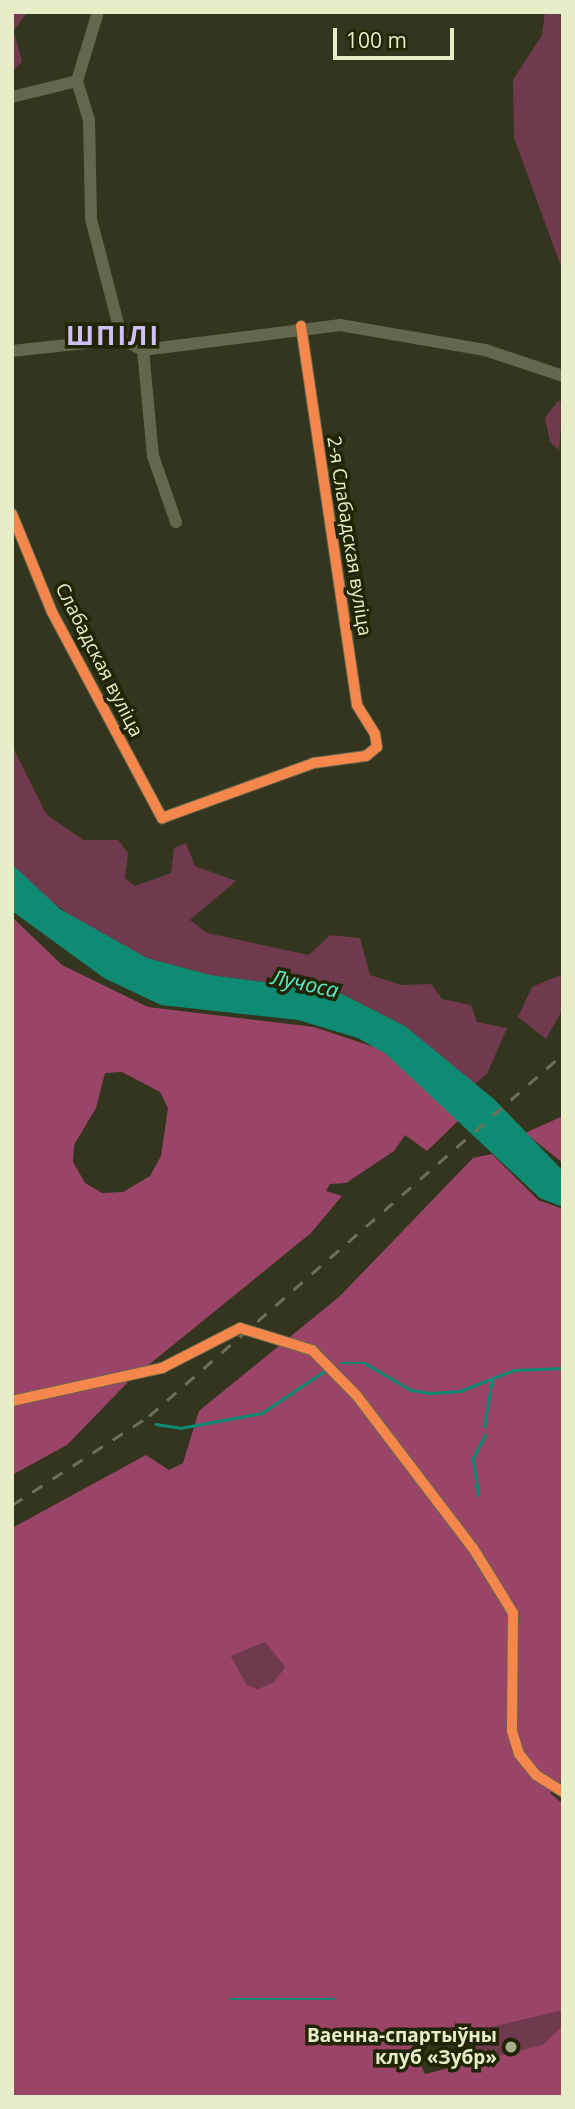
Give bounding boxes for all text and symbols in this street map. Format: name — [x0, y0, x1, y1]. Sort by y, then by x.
scale bar — [337, 14, 458, 58]
text: 100 m — [346, 26, 407, 54]
district label: ШПІЛІ — [67, 320, 159, 352]
street label: 2-я Слабадская вуліца — [322, 434, 376, 638]
street label: Слабадская вуліца — [50, 579, 148, 741]
water label: Лучоса — [269, 964, 341, 1002]
place label: Ваенна-спартыўны клуб «Зубр» — [307, 2025, 497, 2069]
marker: Ваенна-спартыўны клуб «Зубр» — [503, 2039, 519, 2055]

